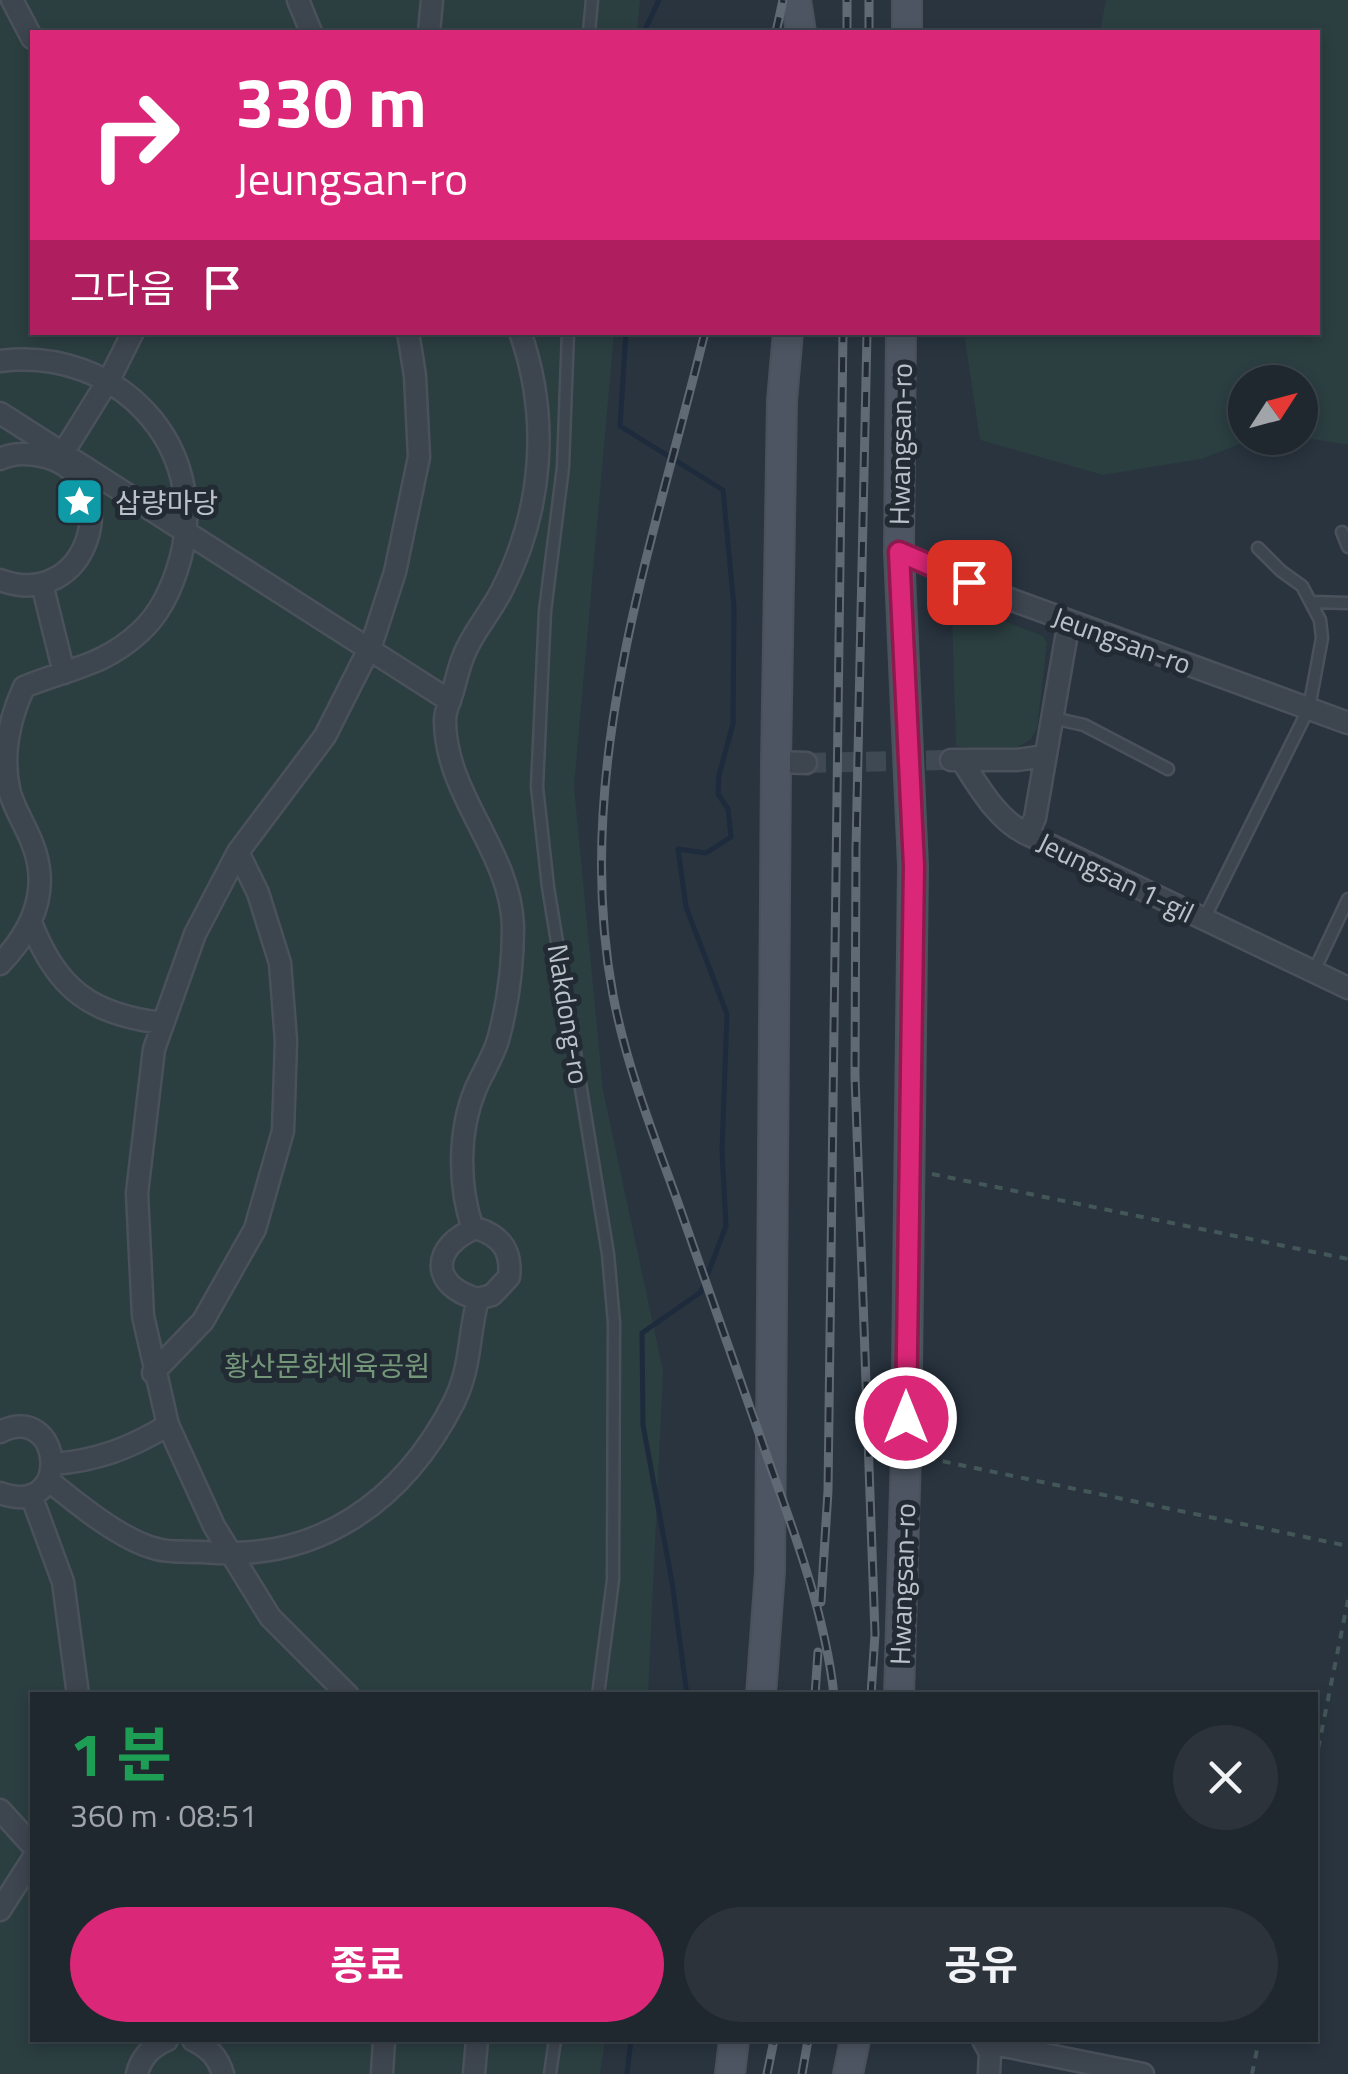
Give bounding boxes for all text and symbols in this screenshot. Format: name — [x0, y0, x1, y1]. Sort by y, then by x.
text: 330 m — [235, 48, 427, 154]
icon: right — [70, 70, 200, 200]
text: Jeungsan-ro — [235, 144, 468, 212]
text: 그다음 — [70, 259, 175, 317]
icon: arrive — [195, 260, 250, 315]
street label: Hwangsan-ro — [877, 363, 923, 525]
north arrow — [1228, 365, 1318, 455]
map controls — [1228, 365, 1318, 455]
place icon: 삽량마당 — [54, 476, 106, 528]
place label: 삽량마당 — [115, 481, 218, 524]
pin — [927, 540, 1012, 625]
icon: arrive — [942, 555, 997, 610]
street label: Jeungsan-ro — [1047, 595, 1197, 685]
street label: Jeungsan 1-gil — [1030, 821, 1202, 933]
street label: Nakdong-ro — [537, 941, 601, 1087]
park label: 황산문화체육공원 — [224, 1344, 430, 1387]
position arrow — [854, 1366, 958, 1470]
street label: Hwangsan-ro — [878, 1502, 926, 1666]
text: 1 분 — [70, 1708, 172, 1799]
button: close — [1173, 1725, 1278, 1830]
text: 360 m · 08:51 — [70, 1791, 257, 1839]
button: 종료 — [70, 1907, 664, 2022]
button: 공유 — [684, 1907, 1278, 2022]

